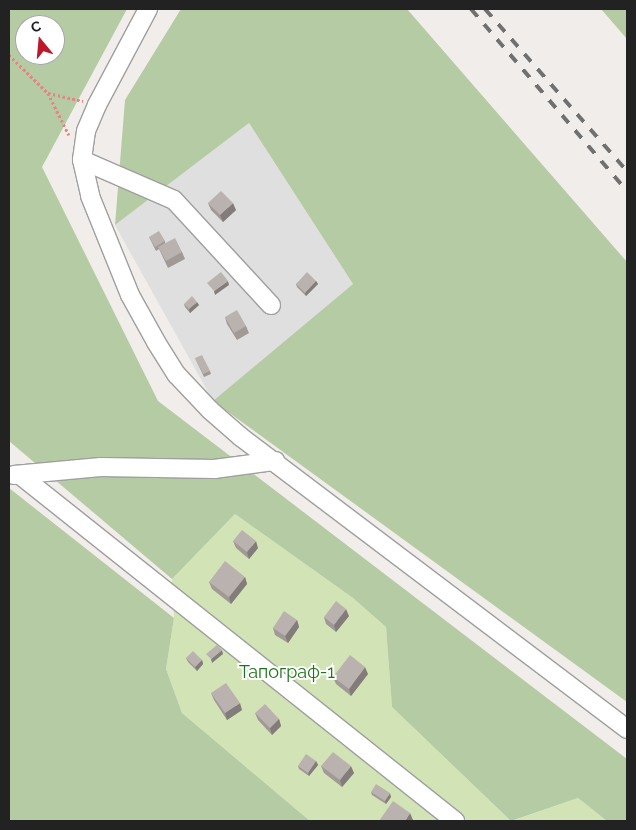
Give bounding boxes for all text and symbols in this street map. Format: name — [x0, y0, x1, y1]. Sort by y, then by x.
north arrow — [15, 15, 65, 65]
text: С — [29, 18, 43, 36]
park label: Тапограф-1 — [239, 661, 335, 683]

